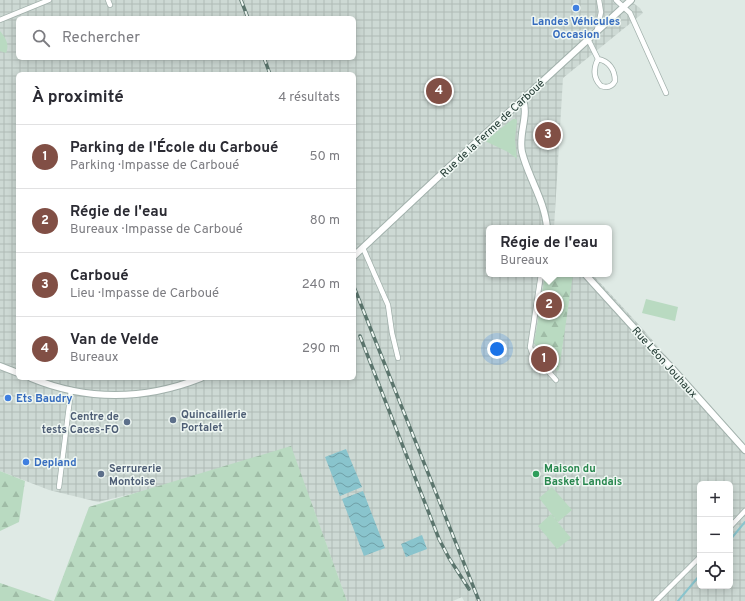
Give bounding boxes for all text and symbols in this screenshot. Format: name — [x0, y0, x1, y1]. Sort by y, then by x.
marker: Landes Véhicules Occasion — [571, 3, 581, 13]
place label: Landes Véhicules Occasion — [532, 15, 620, 42]
search box — [16, 16, 356, 60]
icon: search — [30, 27, 52, 49]
text: Rechercher — [62, 29, 140, 48]
pin: 4 — [426, 76, 452, 106]
street label: Rue de la Ferme de Carboué — [438, 77, 548, 181]
text: À proximité — [32, 87, 124, 109]
text: 4 résultats — [278, 90, 340, 106]
pin: 3 — [535, 120, 561, 150]
text: Parking de l'École du Carboué — [70, 139, 278, 158]
text: 1 — [42, 149, 48, 165]
text: 50 m — [310, 149, 340, 165]
text: Parking · Impasse de Carboué — [70, 158, 239, 174]
text: Régie de l'eau — [70, 203, 168, 222]
text: 2 — [41, 213, 49, 229]
text: 80 m — [310, 213, 340, 229]
text: Bureaux · Impasse de Carboué — [70, 222, 243, 238]
popup — [486, 225, 612, 277]
text: Régie de l'eau — [500, 234, 598, 253]
text: Bureaux — [500, 253, 549, 269]
text: Carboué — [70, 267, 129, 286]
text: 3 — [41, 277, 49, 293]
text: 240 m — [302, 277, 340, 293]
text: Lieu · Impasse de Carboué — [70, 286, 219, 302]
pin: 2 — [536, 290, 562, 320]
street label: Rue Léon Jouhaux — [629, 324, 700, 401]
text: Van de Velde — [70, 331, 159, 350]
your location — [487, 339, 507, 359]
text: 4 — [41, 341, 49, 357]
text: 290 m — [302, 341, 340, 357]
pin: 1 — [531, 344, 557, 374]
text: Bureaux — [70, 350, 119, 366]
place label: Ets Baudry — [16, 392, 73, 406]
marker: Ets Baudry — [3, 393, 13, 403]
place label: Quincaillerie Portalet — [181, 408, 247, 435]
place label: Centre de tests Caces-FO — [42, 410, 119, 437]
marker: Quincaillerie Portalet — [168, 415, 178, 425]
marker: Centre de tests Caces-FO — [122, 417, 132, 427]
place label: Depland — [34, 456, 76, 470]
marker: Depland — [21, 457, 31, 467]
place label: Serrurerie Montoise — [109, 462, 162, 489]
place label: Maison du Basket Landais — [544, 462, 622, 489]
marker: Serrurerie Montoise — [96, 469, 106, 479]
marker: Maison du Basket Landais — [531, 469, 541, 479]
map controls — [697, 481, 733, 589]
button: + — [697, 481, 733, 517]
button: − — [697, 517, 733, 553]
button: locate — [697, 553, 733, 589]

